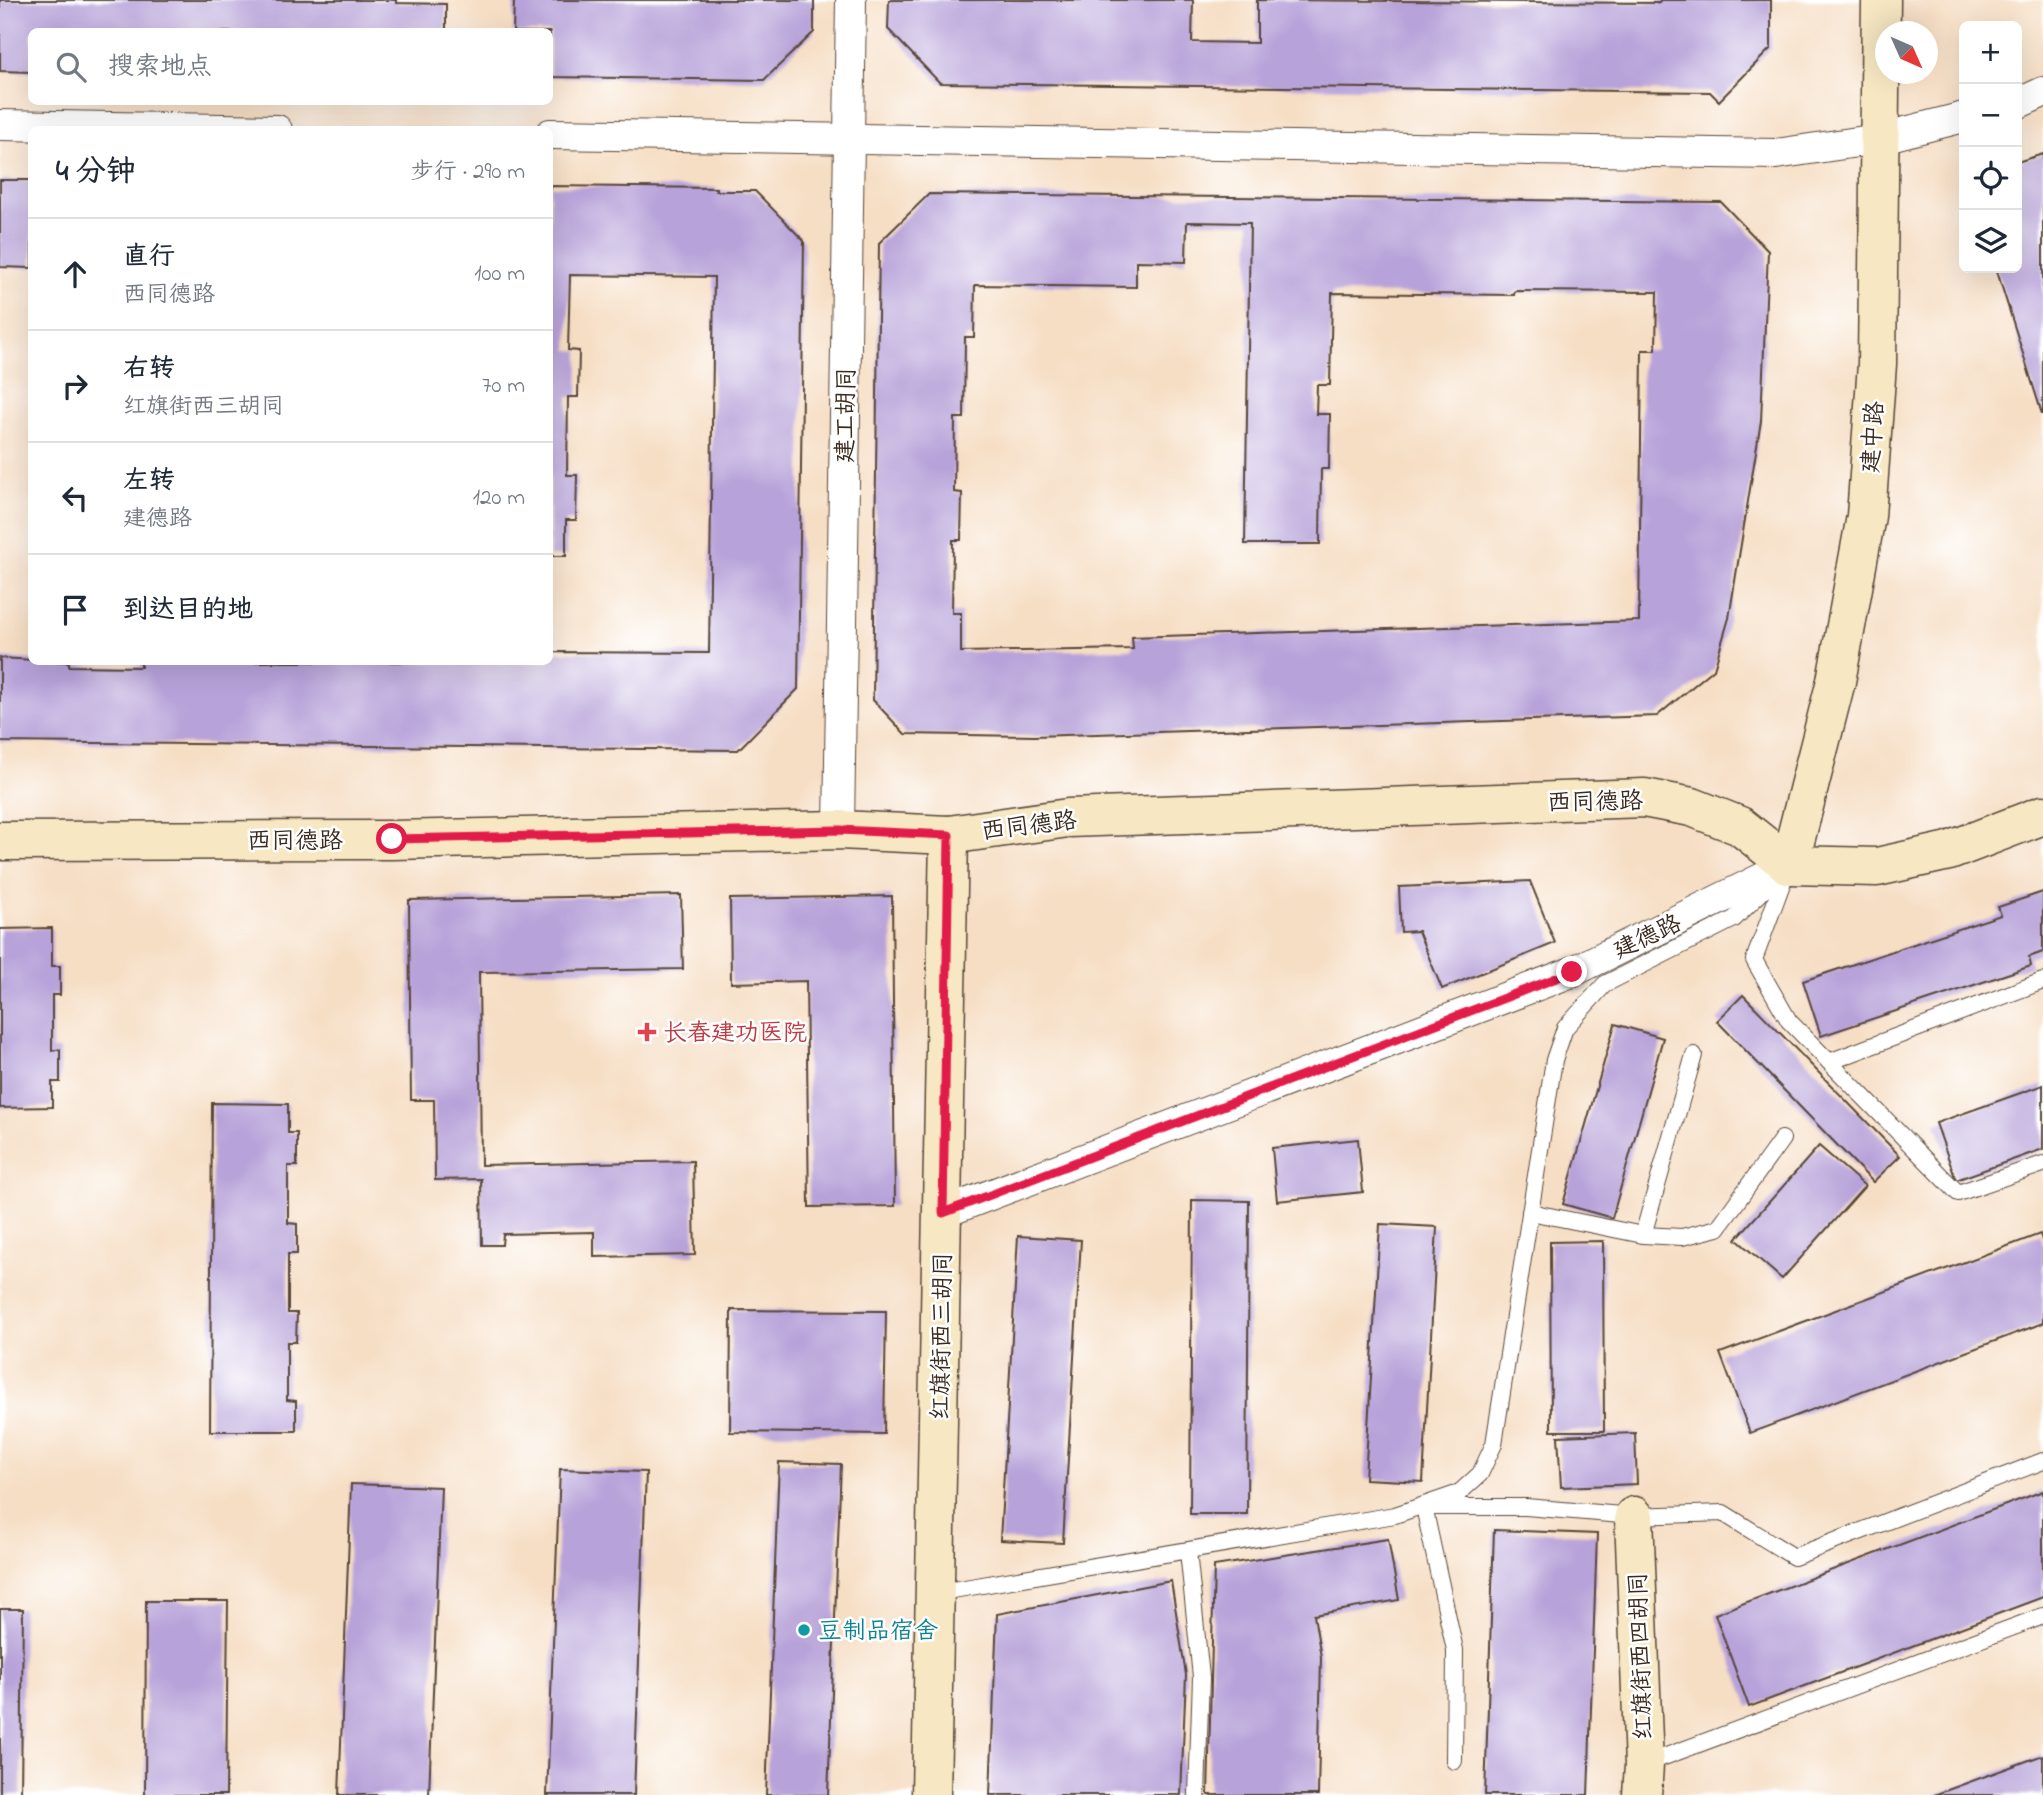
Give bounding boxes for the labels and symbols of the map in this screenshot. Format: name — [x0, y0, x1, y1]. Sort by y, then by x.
north arrow — [1875, 21, 1938, 84]
street label: 建工胡同 — [829, 367, 866, 463]
street label: 建中路 — [1855, 400, 1894, 474]
street label: 西同德路 — [1547, 785, 1643, 822]
street label: 西同德路 — [980, 804, 1079, 851]
route start — [376, 823, 407, 854]
street label: 西同德路 — [247, 825, 343, 860]
street label: 建德路 — [1608, 907, 1688, 969]
route end — [1556, 956, 1587, 987]
place label: 长春建功医院 — [663, 1017, 807, 1052]
marker: 长春建功医院 — [637, 1022, 657, 1042]
street label: 红旗街西三胡同 — [925, 1252, 962, 1420]
street label: 红旗街西四胡同 — [1622, 1571, 1663, 1740]
place label: 豆制品宿舍 — [818, 1615, 938, 1650]
marker: 豆制品宿舍 — [796, 1622, 812, 1638]

